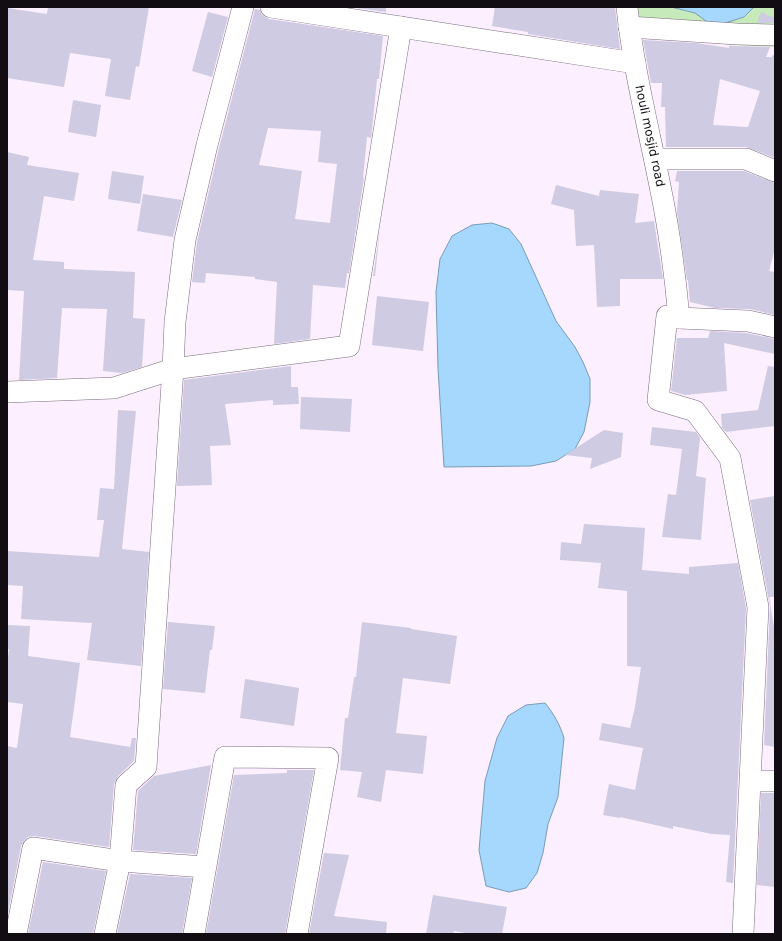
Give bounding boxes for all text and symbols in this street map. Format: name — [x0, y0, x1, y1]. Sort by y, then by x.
street label: houli mosjid road — [632, 84, 668, 188]

